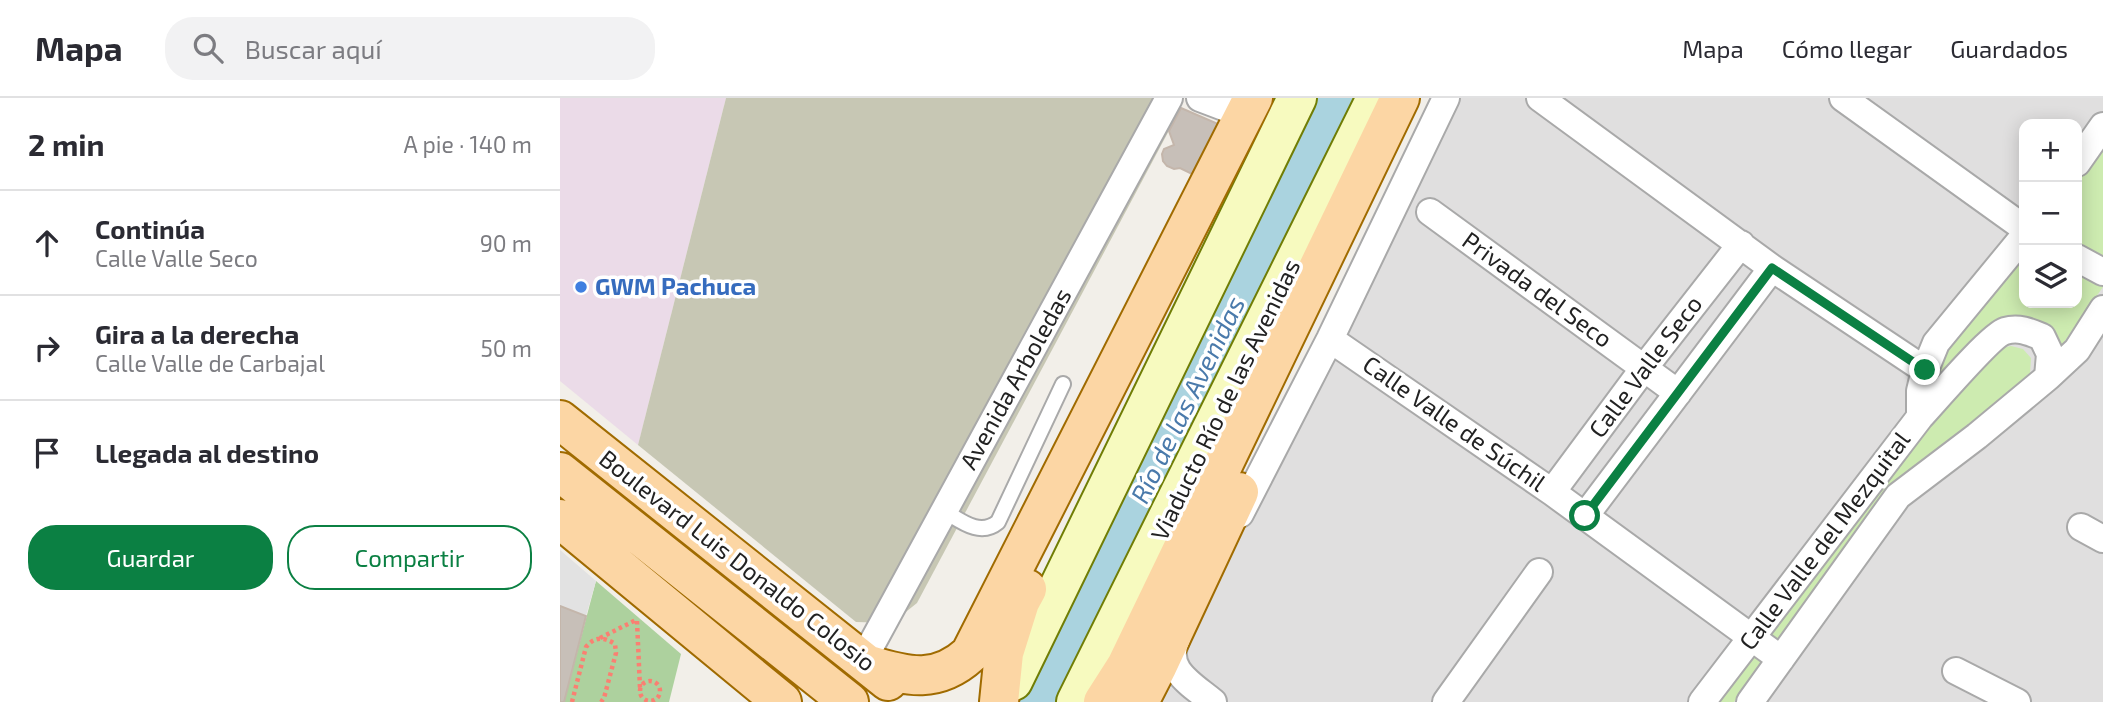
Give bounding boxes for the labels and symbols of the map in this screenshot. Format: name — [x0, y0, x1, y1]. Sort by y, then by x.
street label: Privada del Seco — [1457, 225, 1618, 353]
street label: Viaducto Río de las Avenidas — [1144, 254, 1305, 545]
place label: GWM Pachuca — [595, 271, 756, 300]
marker: GWM Pachuca — [573, 279, 589, 295]
street label: Avenida Arboledas — [953, 283, 1076, 474]
street label: Calle Valle Seco — [1582, 290, 1708, 443]
water label: Río de las Avenidas — [1123, 291, 1250, 508]
street label: Calle Valle de Súchil — [1358, 349, 1552, 497]
route end — [1909, 354, 1940, 385]
street label: Calle Valle del Mezquital — [1732, 425, 1915, 655]
street label: Boulevard Luis Donaldo Colosio — [594, 443, 882, 677]
route start — [1569, 500, 1600, 531]

